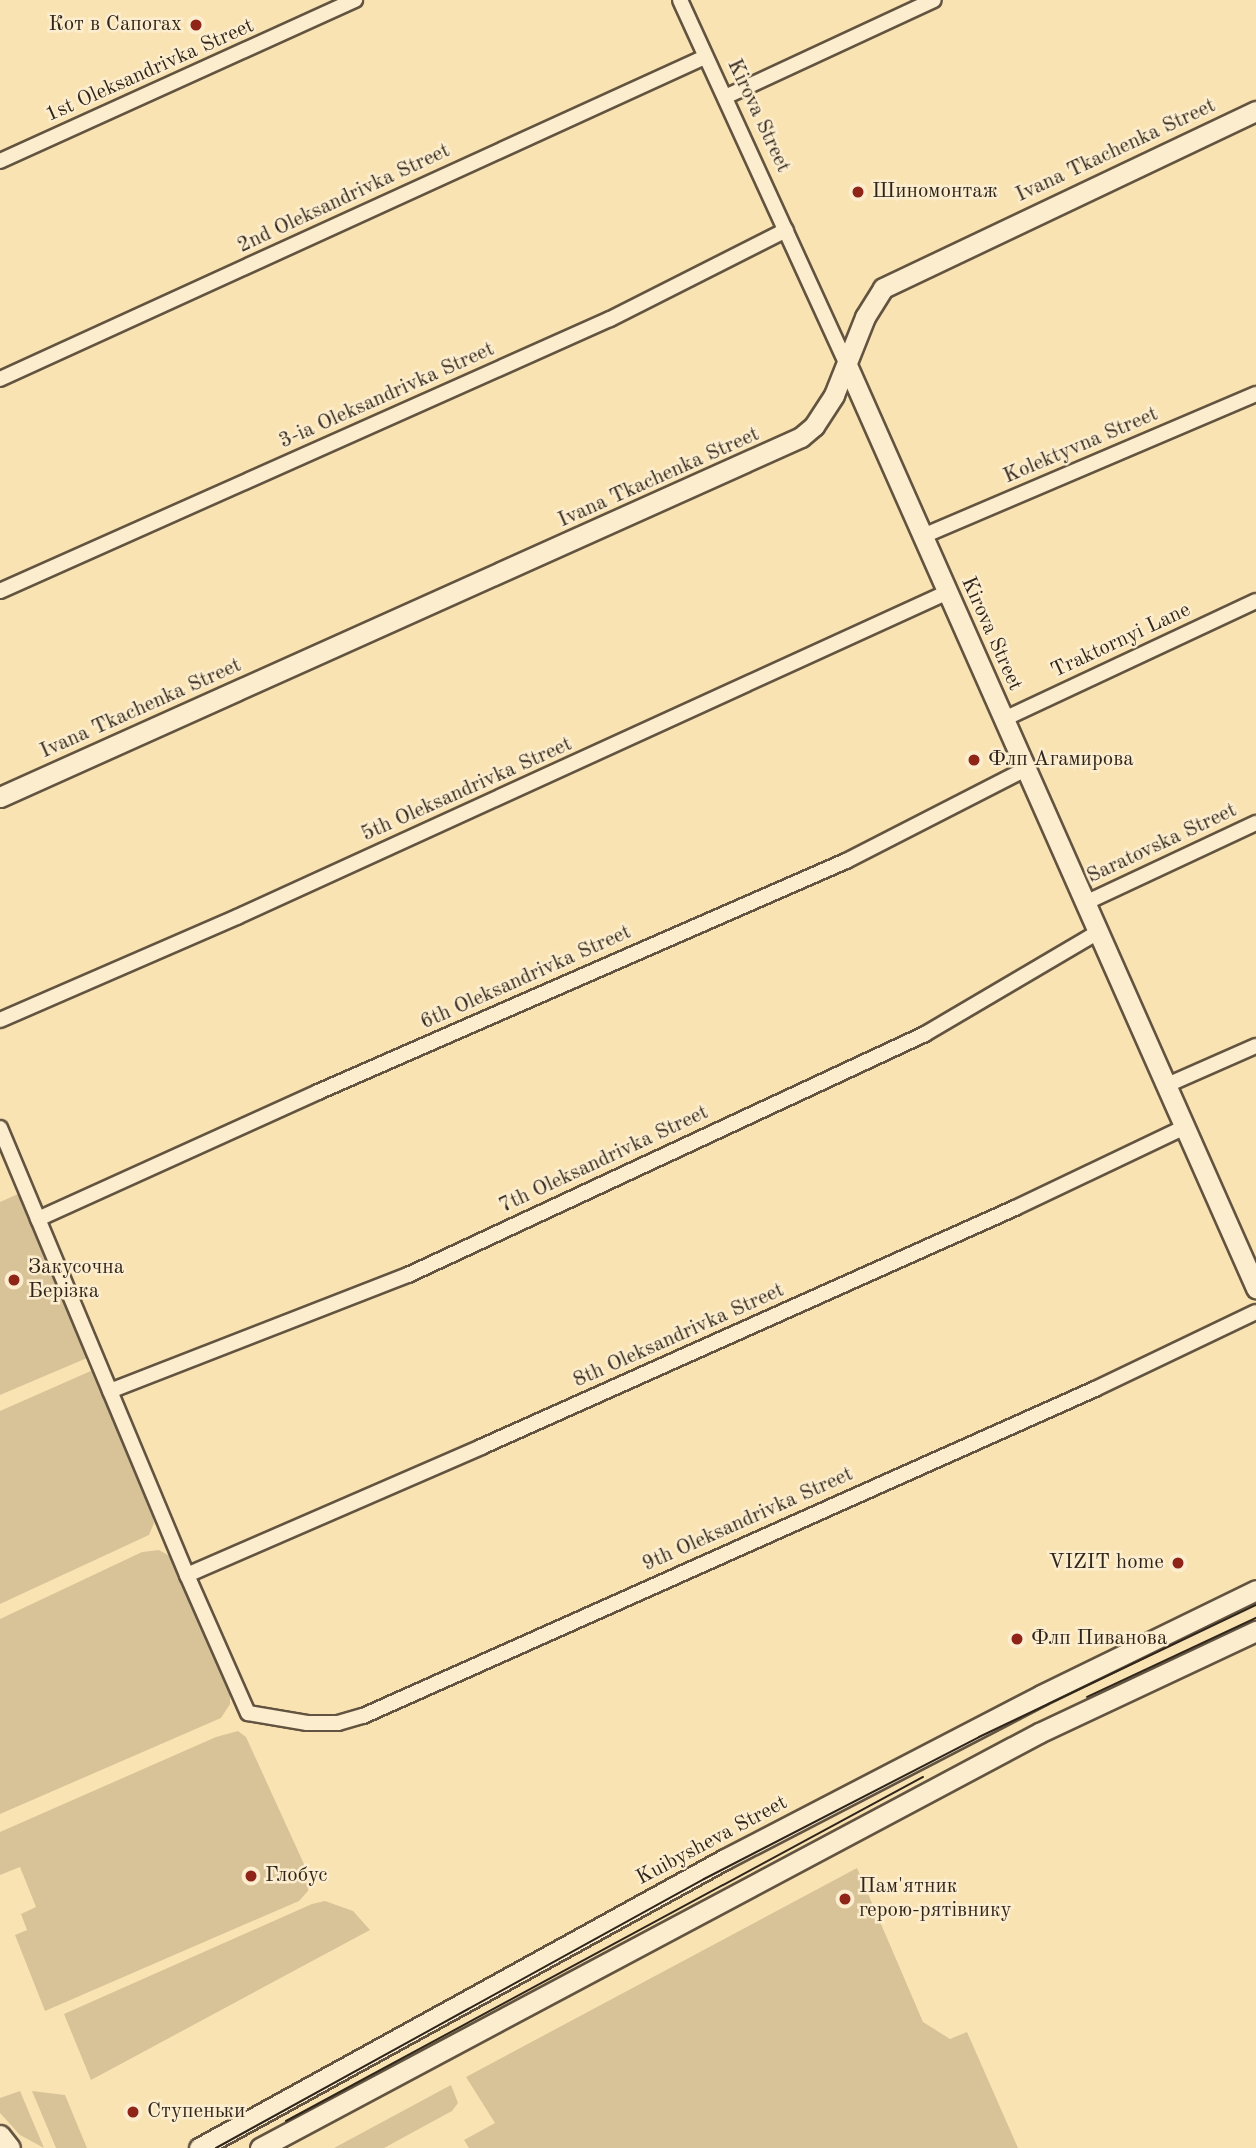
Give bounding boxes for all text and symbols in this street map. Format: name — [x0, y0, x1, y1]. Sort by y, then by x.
place label: Кот в Сапогах — [48, 12, 182, 38]
street label: 1st Oleksandrivka Street — [42, 14, 258, 128]
marker: Кот в Сапогах — [188, 17, 204, 33]
street label: Kirova Street — [721, 55, 795, 177]
street label: Ivana Tkachenka Street — [1012, 94, 1220, 208]
street label: 2nd Oleksandrivka Street — [234, 139, 454, 259]
place label: Шиномонтаж — [872, 179, 998, 205]
marker: Шиномонтаж — [850, 184, 866, 200]
street label: 3-ia Oleksandrivka Street — [276, 337, 498, 455]
street label: Kolektyvna Street — [1000, 402, 1162, 490]
street label: Ivana Tkachenka Street — [555, 422, 763, 534]
street label: Kirova Street — [955, 573, 1027, 695]
street label: Traktornyi Lane — [1047, 598, 1195, 684]
street label: Ivana Tkachenka Street — [37, 653, 245, 765]
street label: 5th Oleksandrivka Street — [358, 732, 576, 848]
place label: Флп Агамирова — [988, 747, 1134, 773]
marker: Флп Агамирова — [966, 752, 982, 768]
street label: Saratovska Street — [1083, 798, 1241, 890]
street label: 6th Oleksandrivka Street — [417, 920, 635, 1036]
street label: 7th Oleksandrivka Street — [495, 1100, 713, 1220]
place label: Закусочна Берізка — [28, 1255, 124, 1305]
marker: Закусочна Берізка — [6, 1272, 22, 1288]
street label: 8th Oleksandrivka Street — [570, 1278, 788, 1394]
street label: 9th Oleksandrivka Street — [639, 1462, 857, 1578]
place label: VIZIT home — [1049, 1550, 1164, 1576]
marker: VIZIT home — [1170, 1555, 1186, 1571]
place label: Флп Пиванова — [1031, 1626, 1167, 1652]
marker: Флп Пиванова — [1009, 1631, 1025, 1647]
street label: Kuibysheva Street — [632, 1791, 792, 1891]
place label: Глобус — [265, 1863, 327, 1889]
marker: Глобус — [243, 1868, 259, 1884]
place label: Пам'ятник герою-рятівнику — [859, 1874, 1012, 1924]
marker: Пам'ятник герою-рятівнику — [837, 1891, 853, 1907]
place label: Ступеньки — [147, 2099, 245, 2125]
marker: Ступеньки — [125, 2104, 141, 2120]

